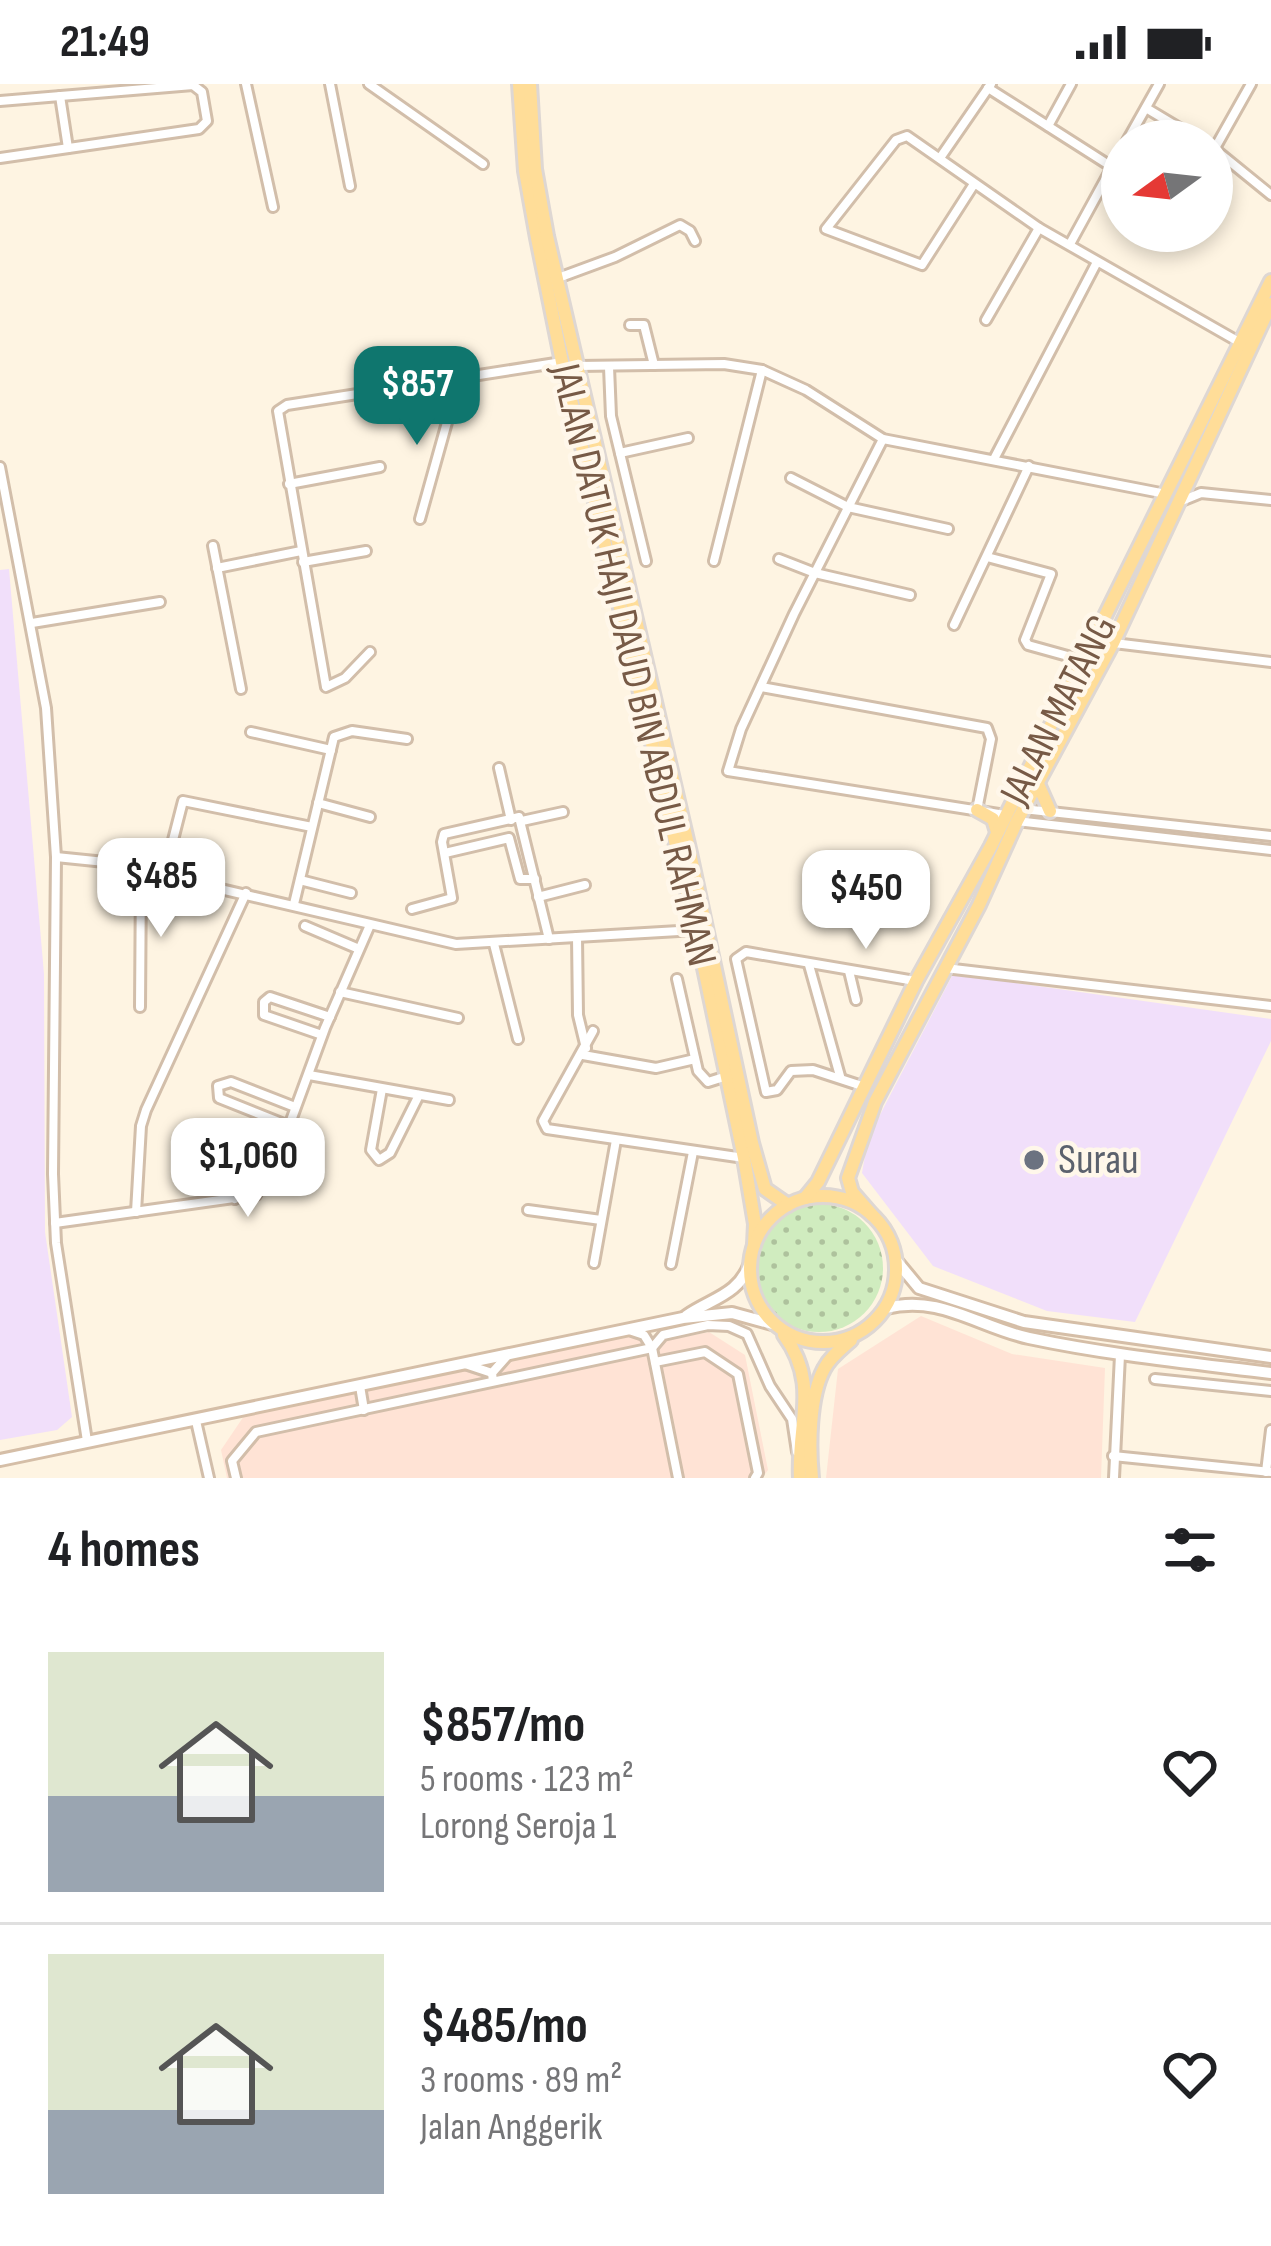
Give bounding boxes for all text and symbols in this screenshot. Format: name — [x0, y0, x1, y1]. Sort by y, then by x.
text: 21:49 — [60, 15, 150, 70]
north arrow — [1101, 120, 1233, 252]
map controls — [1101, 120, 1233, 252]
pin: $857 — [346, 346, 488, 448]
street label: JALAN DATUK HAJI DAUD BIN ABDUL RAHMAN — [539, 358, 727, 971]
text: $857 — [381, 361, 453, 408]
street label: JALAN MATANG — [989, 607, 1128, 814]
pin: $485 — [90, 838, 232, 940]
pin: $450 — [795, 850, 937, 952]
text: $485 — [124, 853, 198, 900]
text: $450 — [829, 865, 903, 912]
pin: $1,060 — [150, 1118, 346, 1220]
text: $1,060 — [198, 1133, 298, 1180]
place label: Surau — [1058, 1135, 1139, 1186]
marker: Surau — [1021, 1147, 1047, 1173]
icon: filters — [1157, 1517, 1223, 1583]
text: 4 homes — [48, 1520, 200, 1581]
text: $857/mo — [420, 1695, 585, 1756]
icon: home — [144, 1700, 288, 1844]
icon: heart — [1157, 1739, 1223, 1805]
text: 5 rooms · 123 m² — [420, 1756, 634, 1803]
text: Lorong Seroja 1 — [420, 1803, 616, 1850]
text: $485/mo — [420, 1996, 588, 2057]
icon: home — [144, 2002, 288, 2146]
icon: heart — [1157, 2041, 1223, 2107]
text: 3 rooms · 89 m² — [420, 2057, 622, 2104]
text: Jalan Anggerik — [420, 2104, 602, 2151]

